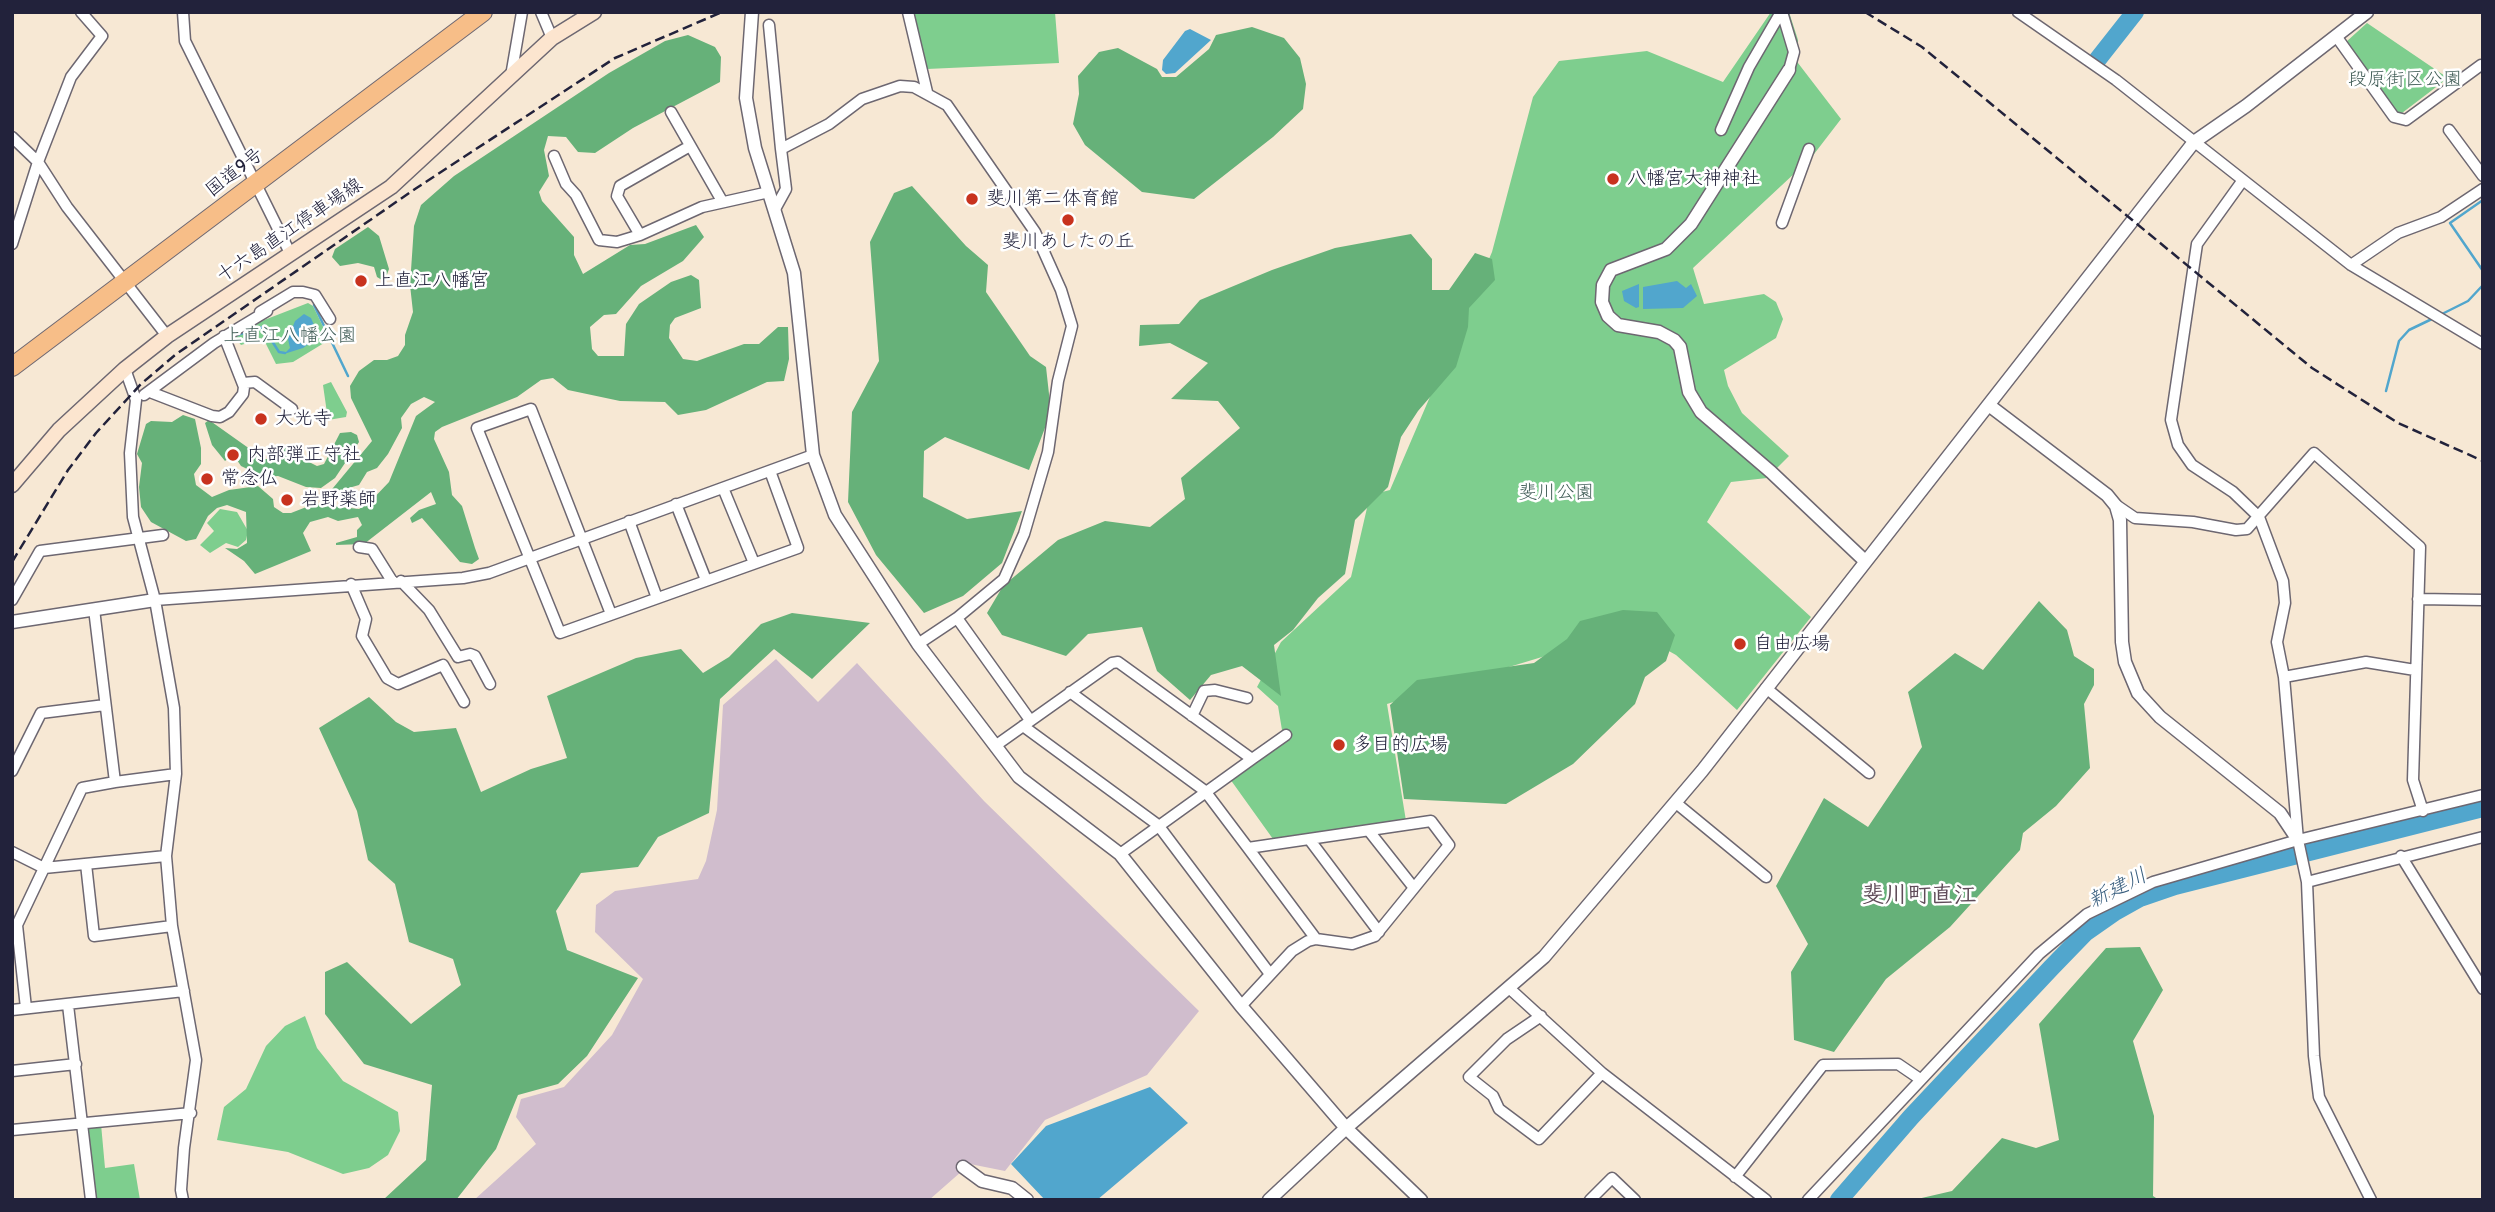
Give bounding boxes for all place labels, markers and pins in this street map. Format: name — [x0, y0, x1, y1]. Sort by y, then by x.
place label: 八幡宮大神神社 — [1627, 168, 1760, 190]
marker: 八幡宮大神神社 — [1605, 171, 1621, 187]
place label: 斐川第二体育館 — [986, 188, 1119, 210]
marker: 斐川第二体育館 — [964, 191, 980, 207]
marker: 斐川あしたの丘 — [1060, 212, 1076, 228]
place label: 斐川あしたの丘 — [1002, 231, 1134, 253]
place label: 上直江八幡宮 — [375, 270, 489, 292]
marker: 上直江八幡宮 — [353, 273, 369, 289]
place label: 大光寺 — [275, 408, 332, 430]
marker: 大光寺 — [253, 411, 269, 427]
place label: 内部弾正守社 — [247, 444, 361, 466]
marker: 内部弾正守社 — [225, 447, 241, 463]
place label: 常念仏 — [221, 468, 278, 490]
marker: 常念仏 — [199, 471, 215, 487]
place label: 岩野薬師 — [301, 489, 377, 511]
marker: 岩野薬師 — [279, 492, 295, 508]
place label: 自由広場 — [1754, 633, 1830, 655]
marker: 自由広場 — [1732, 636, 1748, 652]
place label: 多目的広場 — [1353, 734, 1448, 756]
marker: 多目的広場 — [1331, 737, 1347, 753]

